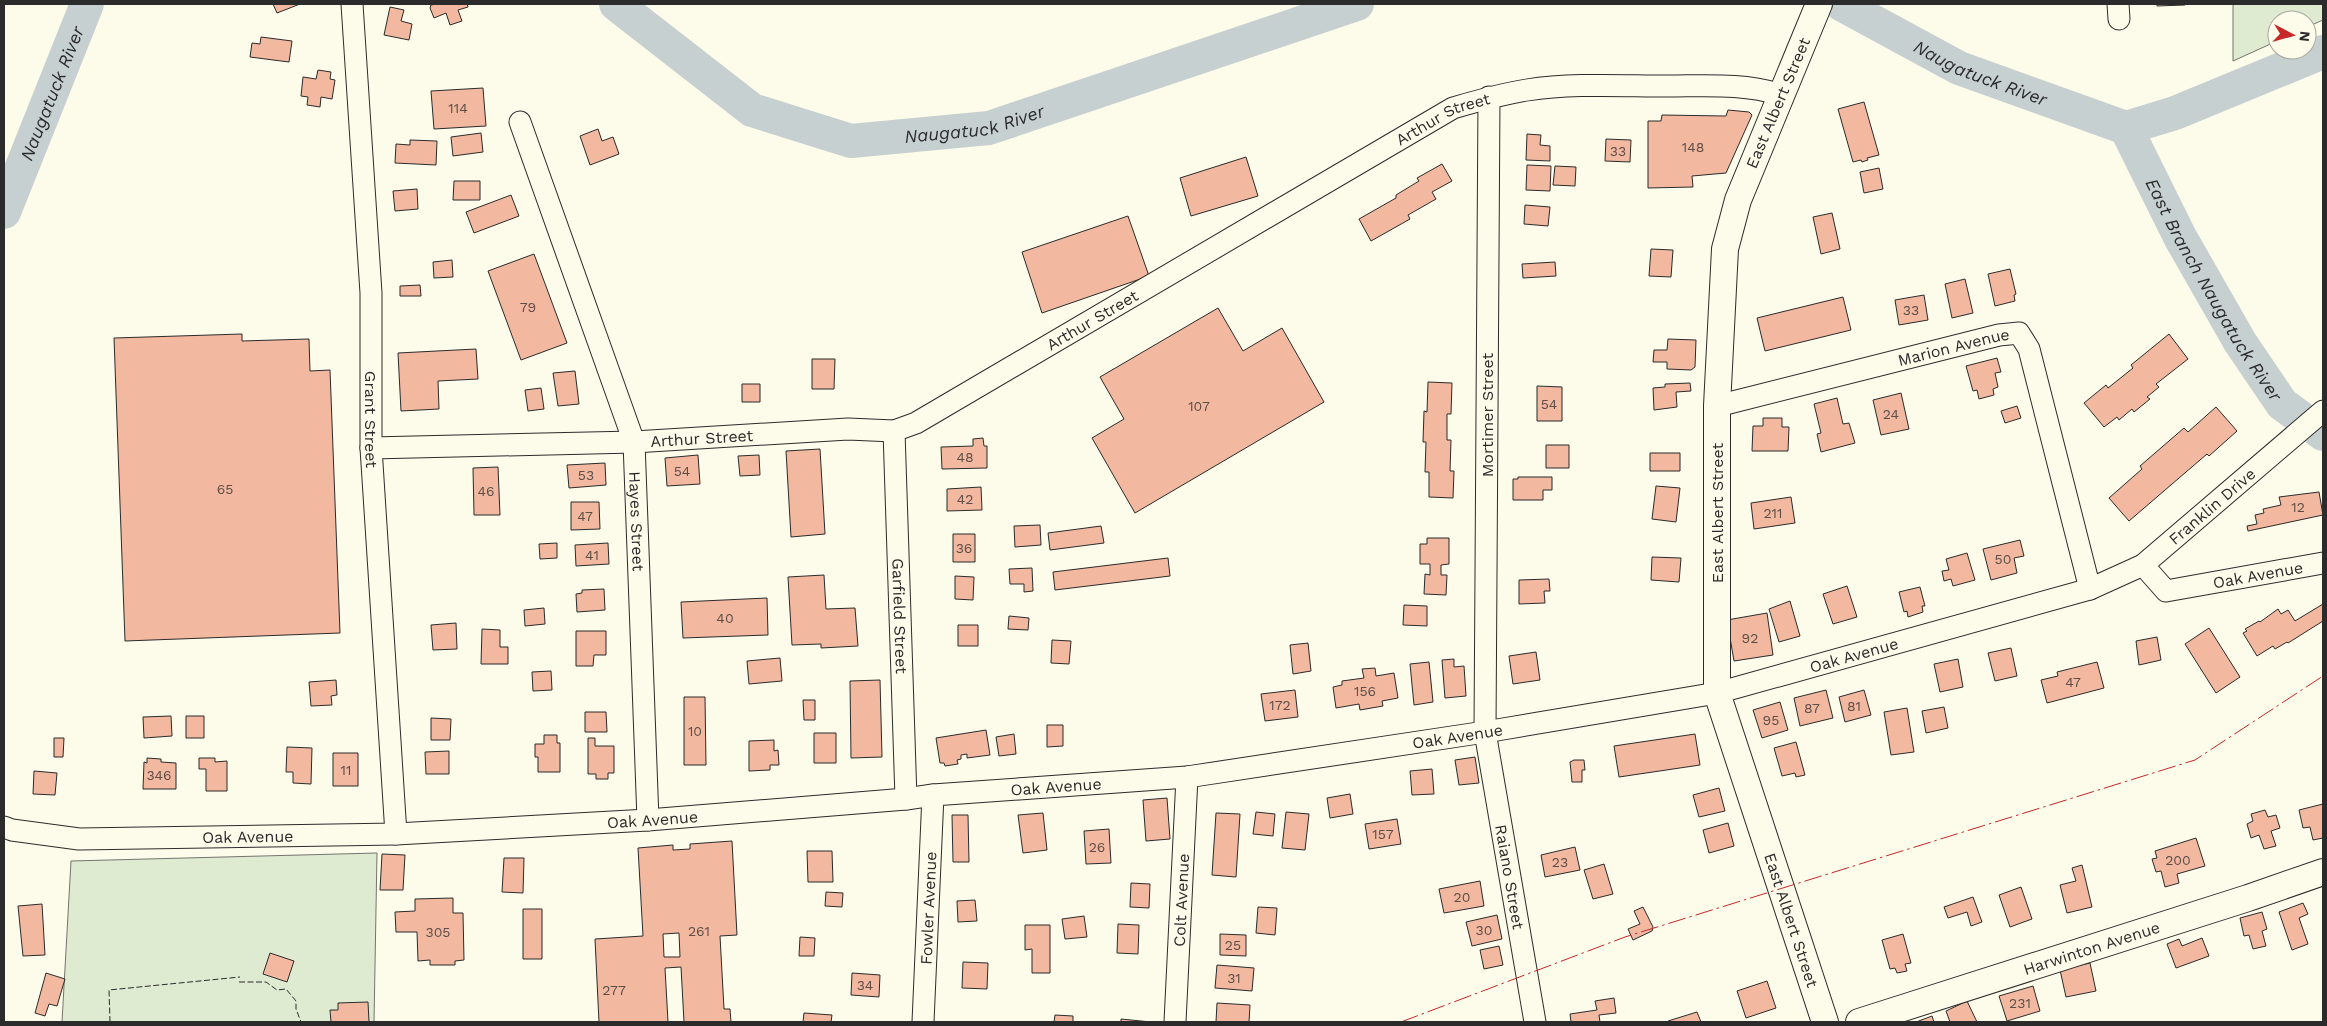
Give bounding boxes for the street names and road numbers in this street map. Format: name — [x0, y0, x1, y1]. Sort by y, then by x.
street label: East Albert Street — [1742, 34, 1814, 171]
street label: Arthur Street — [1392, 89, 1492, 149]
street label: Arthur Street — [1043, 285, 1141, 354]
street label: Marion Avenue — [1896, 325, 2010, 370]
street label: Mortimer Street — [1478, 353, 1497, 477]
street label: Grant Street — [362, 371, 382, 469]
street label: Arthur Street — [650, 425, 754, 450]
street label: East Albert Street — [1708, 443, 1727, 583]
street label: Franklin Drive — [2165, 464, 2259, 548]
street label: Hayes Street — [626, 471, 648, 572]
street label: Oak Avenue — [2211, 557, 2304, 592]
street label: Garfield Street — [889, 558, 911, 674]
street label: Oak Avenue — [1807, 633, 1900, 676]
street label: Oak Avenue — [1411, 720, 1504, 752]
street label: Oak Avenue — [1010, 774, 1102, 799]
street label: Oak Avenue — [606, 806, 699, 832]
street label: Raiano Street — [1492, 823, 1528, 931]
street label: Oak Avenue — [202, 826, 294, 847]
street label: East Albert Street — [1761, 850, 1823, 990]
street label: Fowler Avenue — [916, 851, 940, 965]
street label: Colt Avenue — [1169, 853, 1193, 947]
street label: Harwinton Avenue — [2021, 917, 2162, 979]

